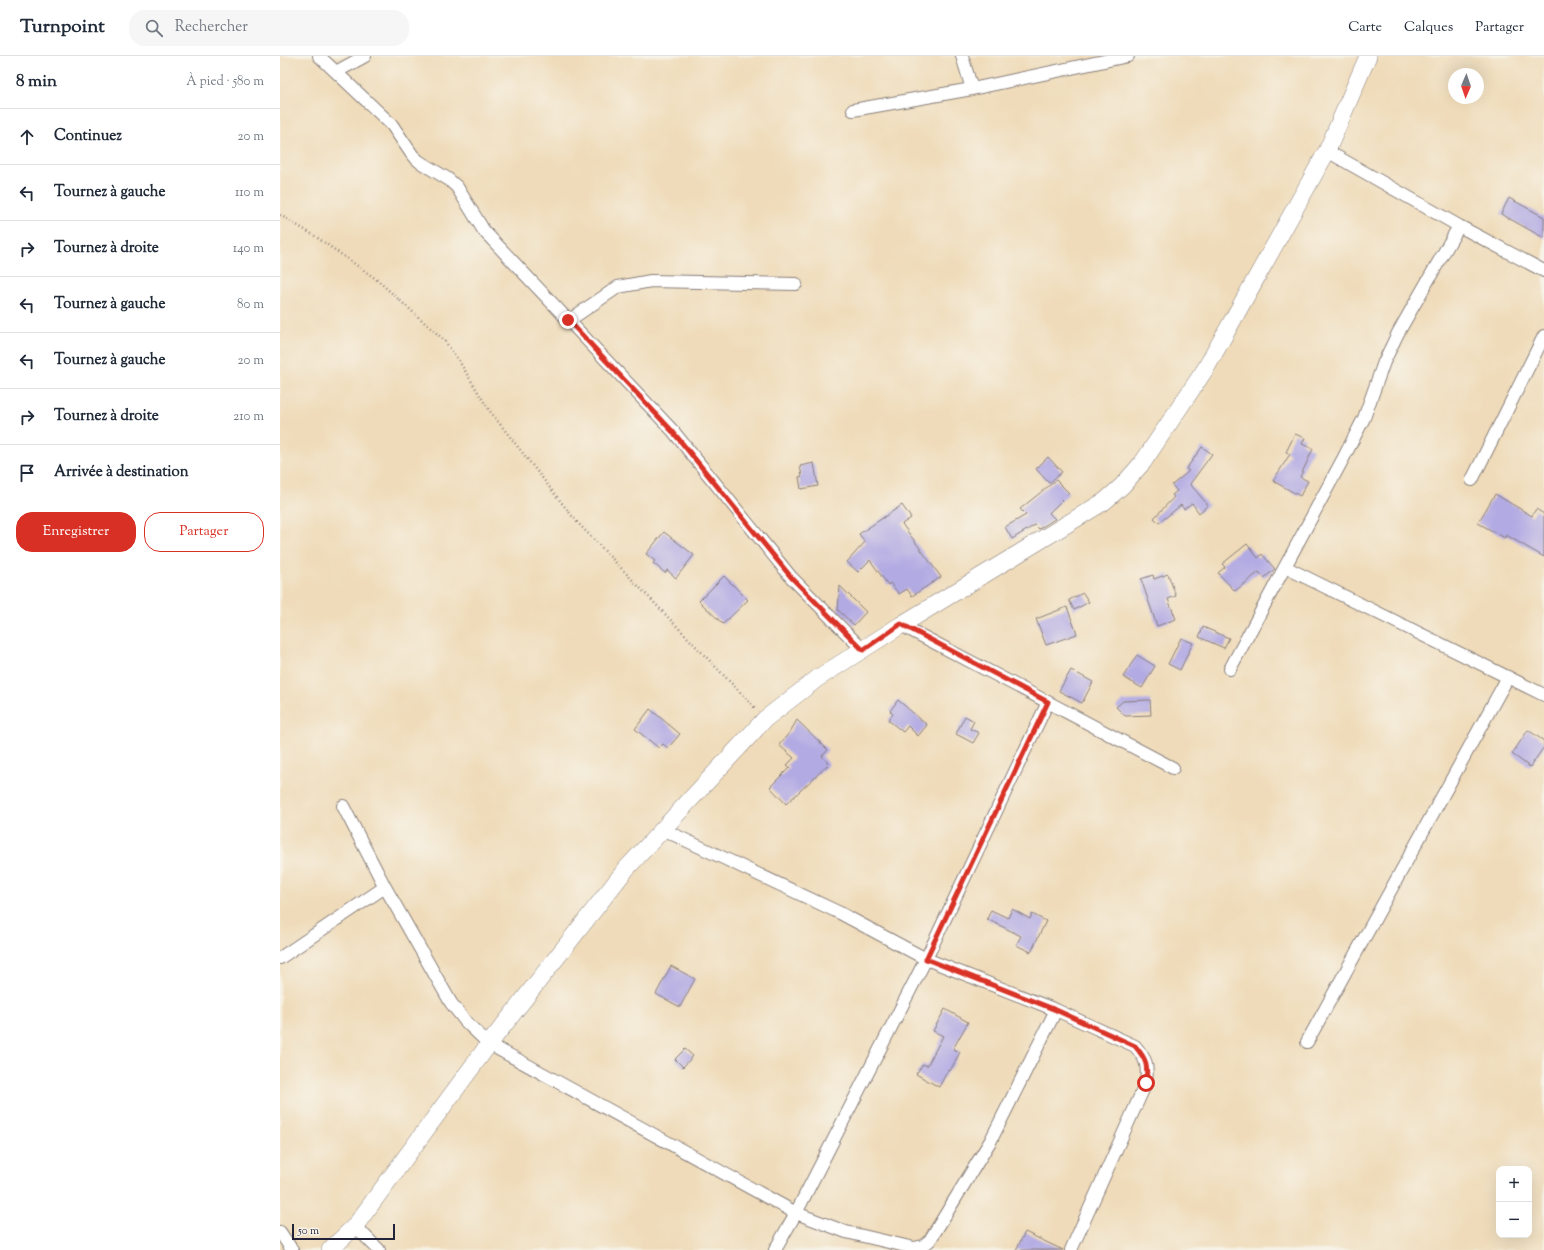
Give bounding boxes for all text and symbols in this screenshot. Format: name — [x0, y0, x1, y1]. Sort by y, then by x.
search box — [129, 10, 409, 46]
text: Turnpoint — [20, 14, 105, 41]
icon: search — [143, 17, 165, 39]
text: Rechercher — [175, 17, 248, 38]
text: Carte — [1348, 18, 1382, 38]
text: Calques — [1404, 18, 1453, 38]
text: Partager — [1475, 18, 1524, 38]
north arrow — [1448, 68, 1484, 104]
text: 8 min — [16, 70, 57, 94]
text: À pied · 580 m — [186, 73, 264, 91]
icon: ahead — [16, 126, 38, 148]
text: Continuez — [54, 126, 122, 147]
text: 20 m — [238, 128, 264, 146]
icon: left — [16, 182, 38, 204]
text: Tournez à gauche — [54, 182, 165, 203]
text: 110 m — [235, 184, 264, 202]
icon: right — [16, 238, 38, 260]
text: Tournez à droite — [54, 238, 159, 259]
text: 140 m — [233, 240, 264, 258]
icon: left — [16, 294, 38, 316]
text: Tournez à gauche — [54, 294, 165, 315]
text: 80 m — [237, 296, 264, 314]
route end — [559, 311, 577, 329]
icon: left — [16, 350, 38, 372]
text: Tournez à gauche — [54, 350, 165, 371]
text: 20 m — [238, 352, 264, 370]
icon: right — [16, 406, 38, 428]
text: Tournez à droite — [54, 406, 159, 427]
text: 210 m — [233, 408, 264, 426]
icon: arrive — [16, 462, 38, 484]
text: Arrivée à destination — [54, 462, 189, 483]
button: Enregistrer — [16, 512, 136, 552]
button: Partager — [144, 512, 264, 552]
route start — [1137, 1074, 1155, 1092]
map controls — [1496, 1166, 1532, 1238]
button: + — [1496, 1166, 1532, 1202]
button: − — [1496, 1202, 1532, 1238]
scale bar — [292, 1222, 395, 1241]
text: 50 m — [298, 1223, 319, 1239]

